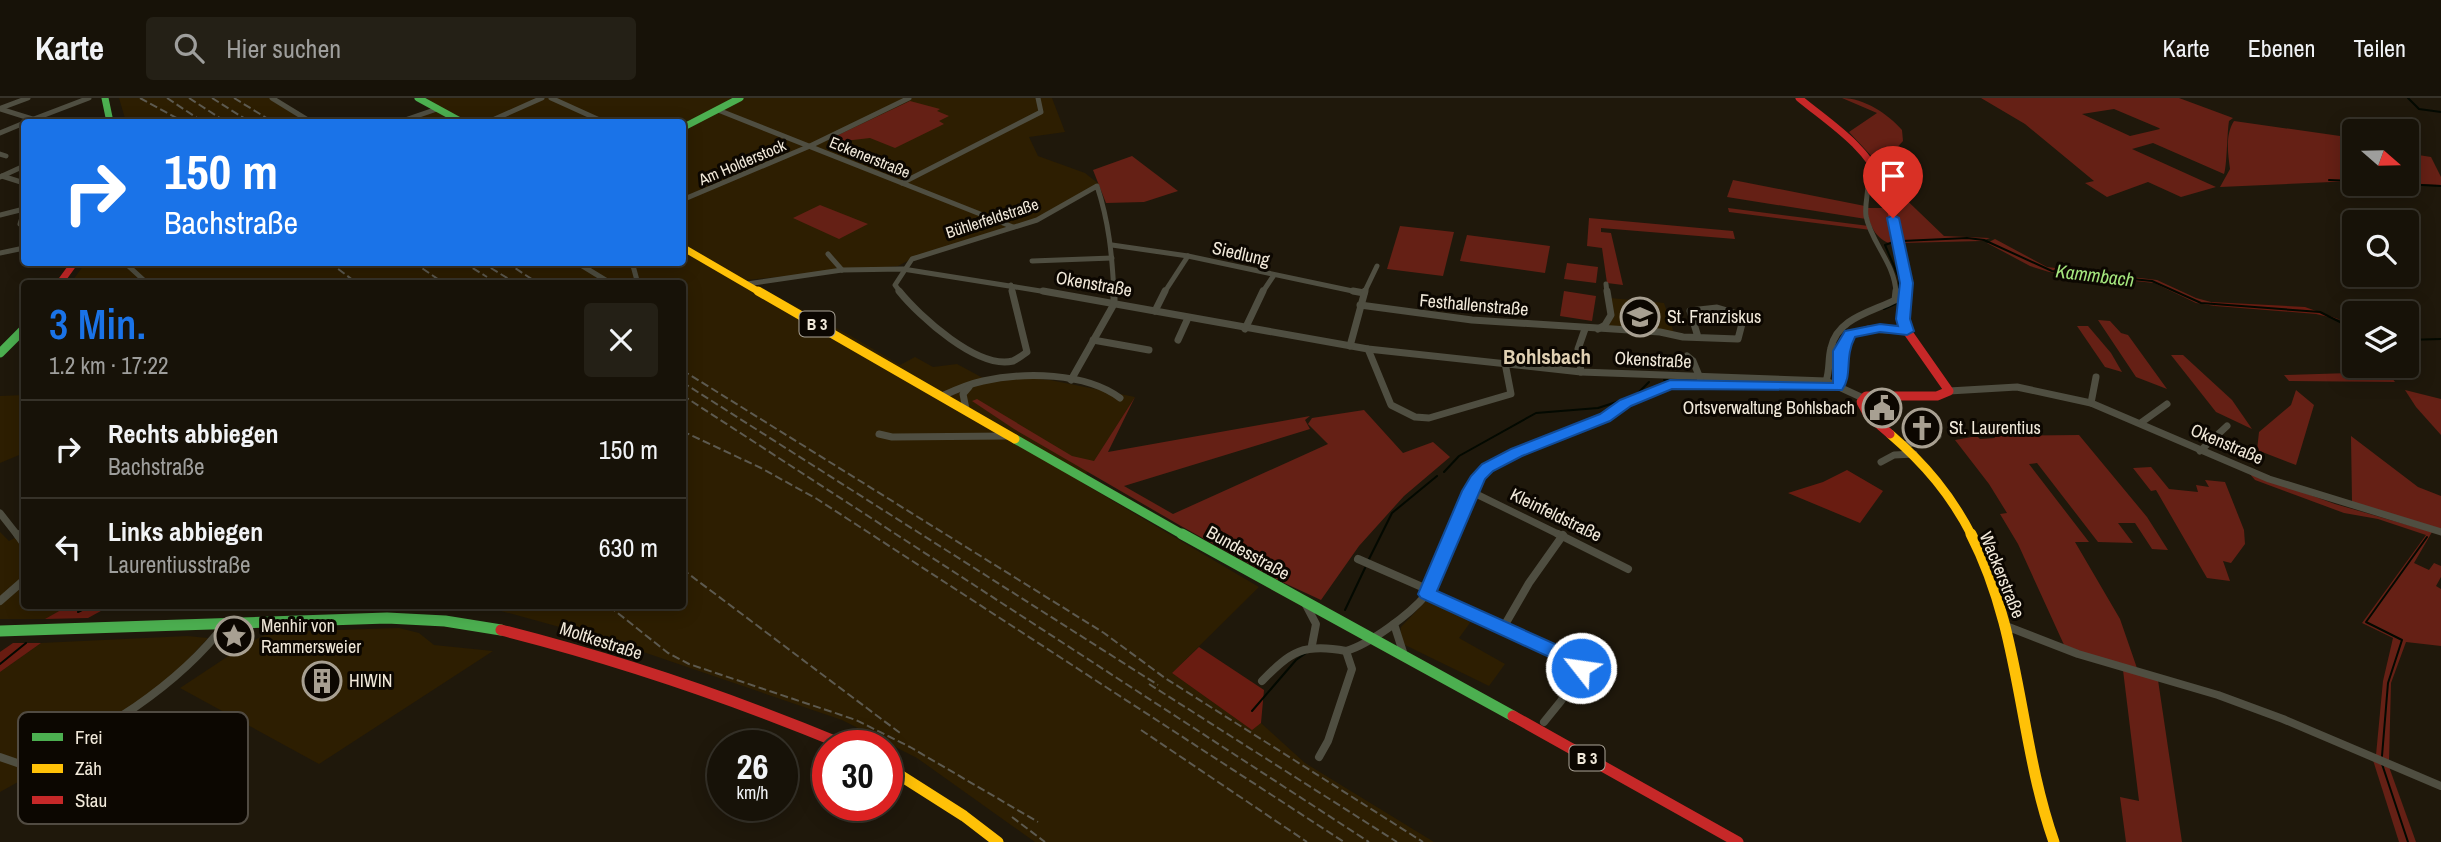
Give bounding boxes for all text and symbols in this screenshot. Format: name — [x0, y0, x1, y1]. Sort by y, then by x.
search box — [146, 17, 636, 80]
text: Karte — [35, 26, 104, 70]
icon: search — [170, 29, 208, 67]
text: Hier suchen — [226, 31, 341, 66]
text: Karte — [2163, 32, 2210, 64]
text: Ebenen — [2248, 32, 2315, 64]
text: Teilen — [2353, 32, 2406, 64]
north arrow — [2342, 119, 2418, 196]
map controls — [2342, 119, 2419, 378]
street label: Eckenerstraße — [826, 131, 914, 183]
street label: Am Holderstock — [694, 134, 789, 191]
text: 150 m — [164, 138, 278, 204]
pin — [1863, 146, 1923, 218]
icon: right — [49, 147, 140, 238]
icon: arrive — [1874, 157, 1912, 195]
street label: Bühlerfeldstraße — [943, 193, 1041, 243]
text: Bachstraße — [164, 201, 298, 244]
button: search — [2342, 210, 2419, 287]
street label: Siedlung — [1210, 235, 1273, 272]
water label: Kammbach — [2054, 257, 2136, 293]
street label: Okenstraße — [1054, 265, 1134, 303]
street label: Festhallenstraße — [1419, 287, 1530, 322]
text: 3 Min. — [49, 296, 146, 352]
school or university icon: St. Franziskus — [1619, 296, 1661, 338]
button: layers — [2342, 301, 2419, 378]
button: close — [584, 303, 658, 377]
place label: St. Franziskus — [1667, 304, 1761, 329]
road number: B 3 — [800, 312, 834, 336]
district label: Bohlsbach — [1503, 342, 1591, 371]
street label: Okenstraße — [1614, 345, 1692, 374]
text: 1.2 km · 17:22 — [49, 350, 169, 381]
public building icon: Ortsverwaltung Bohlsbach — [1861, 387, 1903, 429]
place label: Ortsverwaltung Bohlsbach — [1683, 395, 1855, 420]
church icon: St. Laurentius — [1901, 407, 1943, 449]
place label: St. Laurentius — [1949, 415, 2041, 440]
text: Rechts abbiegen — [108, 416, 279, 451]
street label: Okenstraße — [2187, 417, 2268, 470]
icon: right — [49, 430, 87, 468]
text: 150 m — [599, 432, 658, 467]
text: Bachstraße — [108, 451, 204, 482]
street label: Kleinfeldstraße — [1506, 482, 1606, 548]
text: Links abbiegen — [108, 514, 263, 549]
street label: Bundesstraße — [1202, 519, 1294, 586]
icon: left — [49, 528, 87, 566]
street label: Wackerstraße — [1974, 528, 2031, 622]
text: 630 m — [599, 530, 658, 565]
text: Laurentiusstraße — [108, 549, 251, 580]
place label: Menhir von Rammersweier — [261, 613, 361, 659]
place icon: Menhir von Rammersweier — [213, 615, 255, 657]
street label: Moltkestraße — [557, 615, 646, 666]
position arrow — [1544, 631, 1618, 705]
building icon: HIWIN — [301, 660, 343, 702]
place label: HIWIN — [349, 668, 392, 693]
legend — [18, 712, 248, 824]
text: Frei — [75, 724, 103, 750]
speed limit sign: 30 — [812, 730, 903, 821]
text: 26 — [737, 743, 768, 790]
road number: B 3 — [1570, 746, 1604, 771]
text: Zäh — [75, 755, 102, 781]
text: km/h — [737, 780, 769, 805]
text: Stau — [75, 787, 107, 813]

